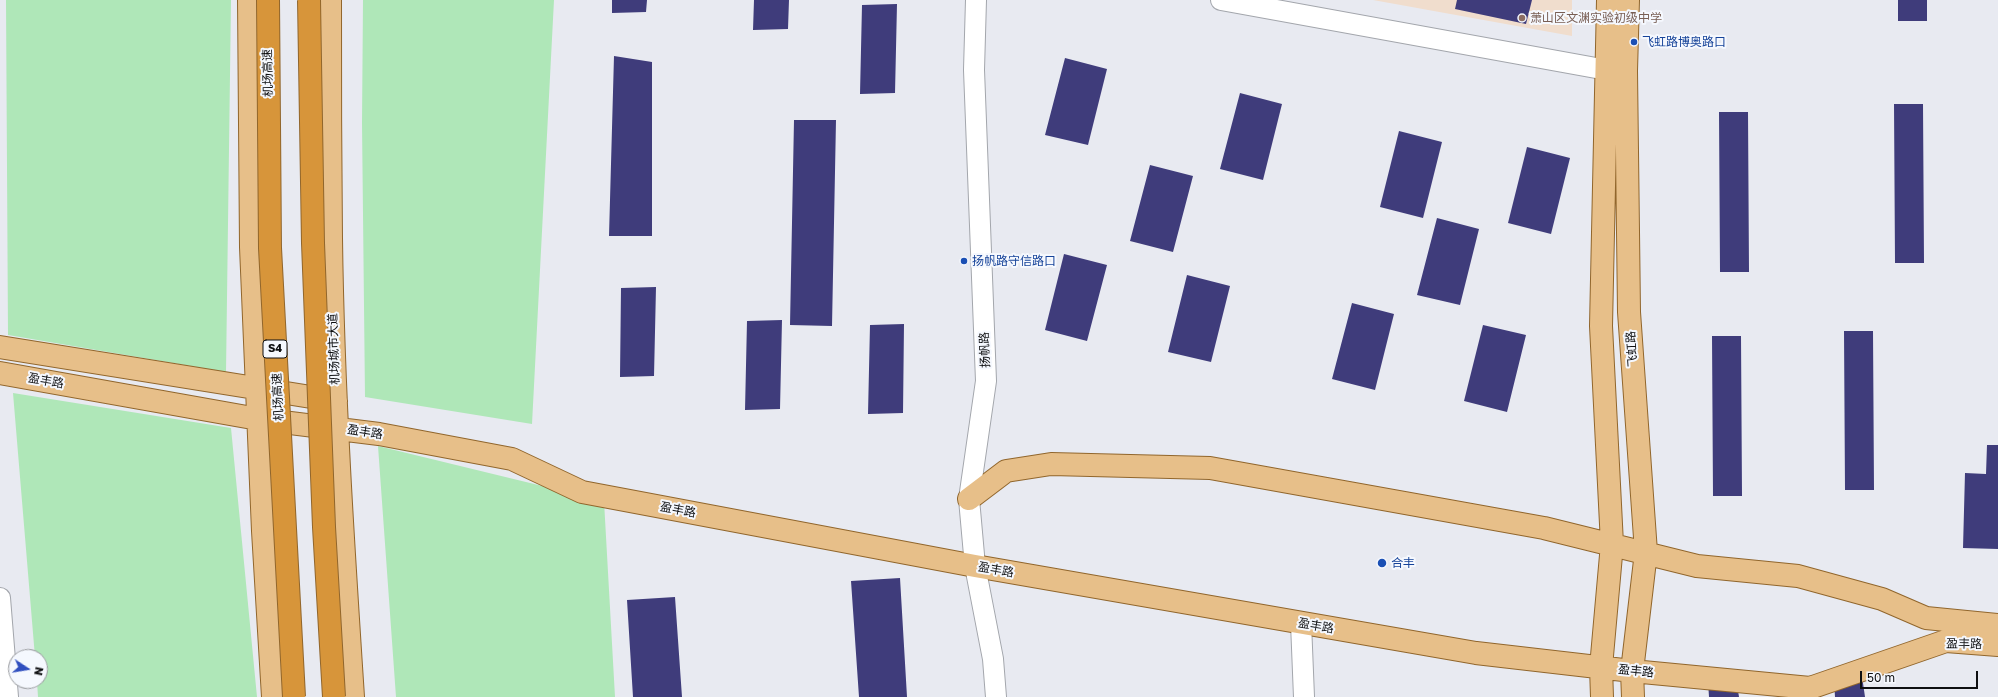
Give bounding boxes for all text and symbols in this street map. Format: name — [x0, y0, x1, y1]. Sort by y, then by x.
place label: 萧山区文渊实验初级中学 — [1530, 11, 1662, 25]
marker: 萧山区文渊实验初级中学 — [1517, 13, 1527, 23]
place label: 飞虹路博奥路口 — [1642, 35, 1726, 49]
marker: 飞虹路博奥路口 — [1629, 37, 1639, 47]
street label: 机场高速 — [260, 49, 276, 97]
place label: 扬帆路守信路口 — [972, 254, 1056, 268]
marker: 扬帆路守信路口 — [959, 256, 969, 266]
street label: 机场城市大道 — [326, 313, 342, 385]
street label: 飞虹路 — [1624, 331, 1640, 367]
street label: 扬帆路 — [977, 332, 993, 368]
road number: S4 — [263, 340, 287, 358]
street label: 盈丰路 — [27, 371, 65, 391]
street label: 机场高速 — [270, 373, 286, 421]
street label: 盈丰路 — [346, 422, 384, 442]
street label: 盈丰路 — [659, 499, 697, 521]
place label: 合丰 — [1391, 556, 1415, 570]
marker: 合丰 — [1376, 557, 1388, 569]
street label: 盈丰路 — [977, 560, 1015, 580]
street label: 盈丰路 — [1297, 616, 1335, 636]
street label: 盈丰路 — [1946, 636, 1982, 652]
north arrow — [8, 649, 48, 689]
street label: 盈丰路 — [1617, 662, 1655, 680]
scale bar — [1862, 663, 1980, 689]
text: N — [32, 666, 46, 677]
text: 50 m — [1867, 670, 1895, 685]

